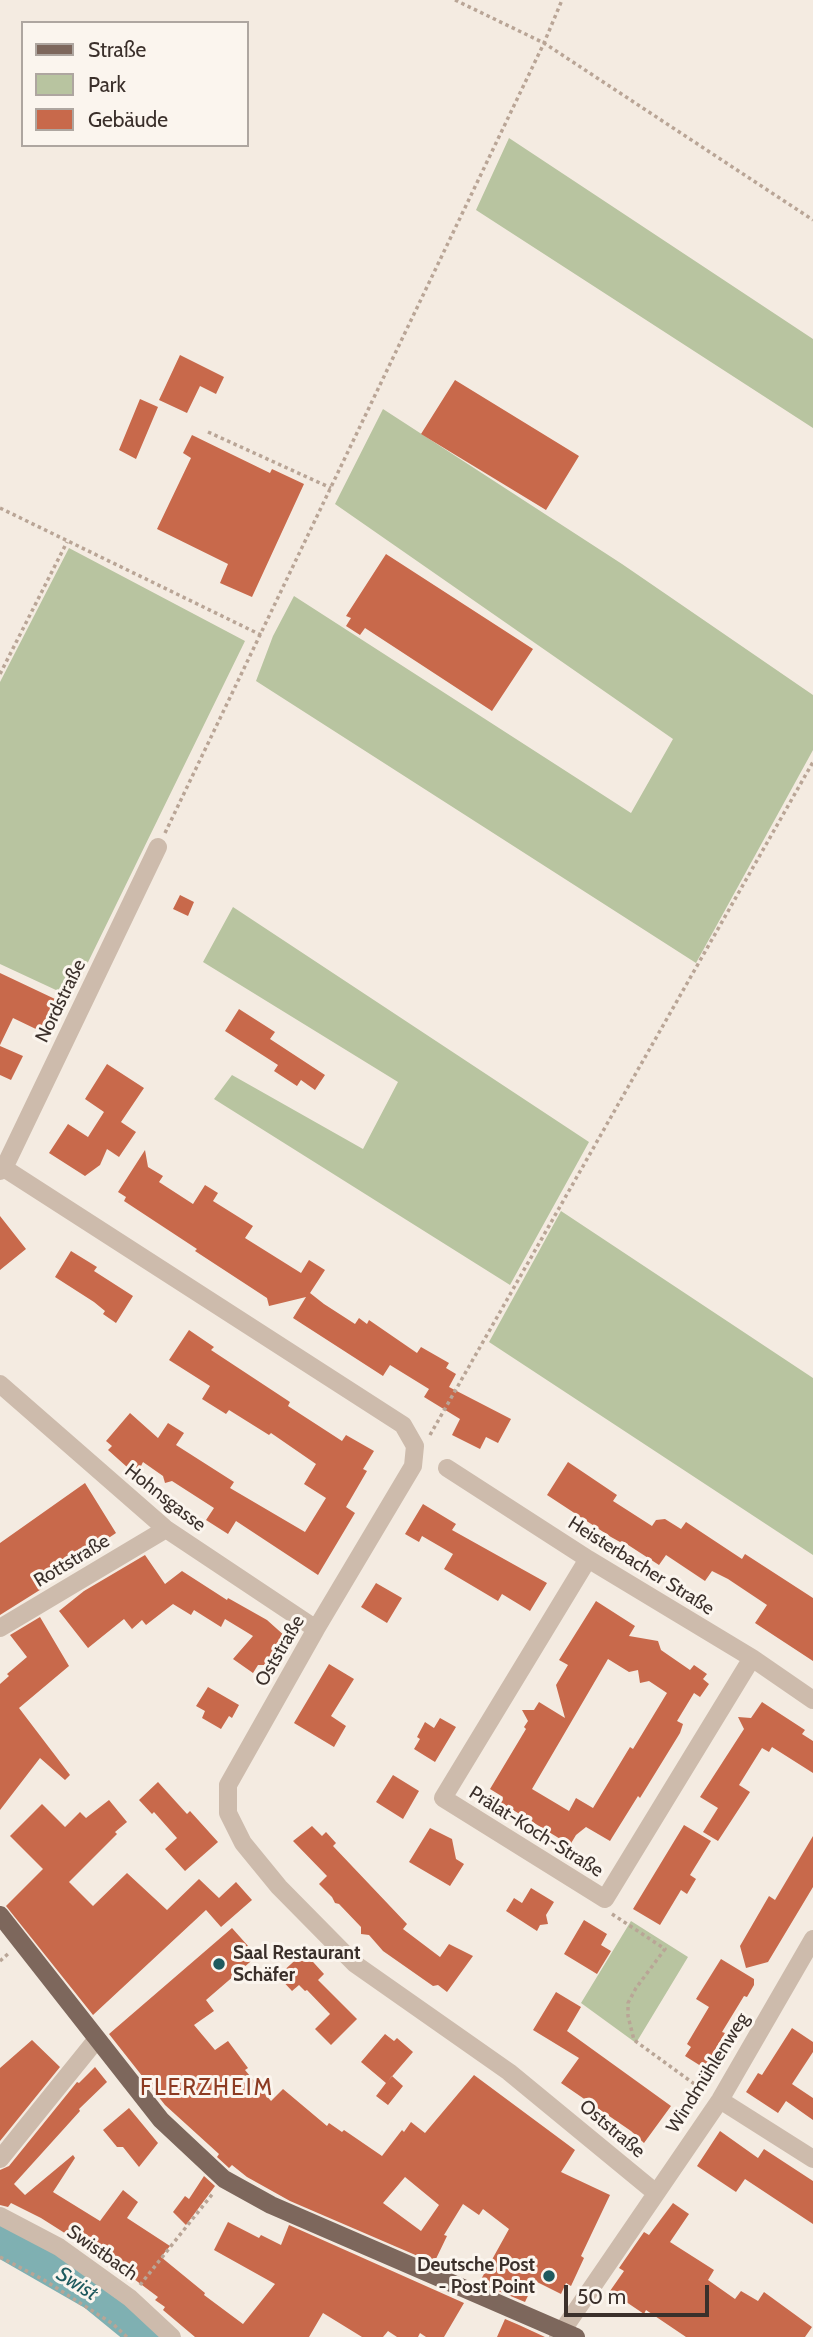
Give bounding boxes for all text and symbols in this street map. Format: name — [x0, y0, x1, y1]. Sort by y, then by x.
legend — [21, 21, 248, 147]
text: Straße — [88, 37, 146, 62]
text: Park — [88, 72, 126, 97]
text: Gebäude — [88, 107, 168, 132]
street label: Nordstraße — [31, 956, 91, 1046]
street label: Hohnsgasse — [120, 1459, 210, 1537]
street label: Heisterbacher Straße — [564, 1512, 718, 1620]
street label: Rottstraße — [30, 1530, 114, 1592]
street label: Oststraße — [250, 1611, 310, 1691]
street label: Prälat-Koch-Straße — [465, 1782, 607, 1882]
place label: Saal Restaurant Schäfer — [233, 1942, 361, 1986]
marker: Saal Restaurant Schäfer — [211, 1956, 227, 1972]
street label: Windmühlenweg — [662, 2009, 754, 2137]
district label: FLERZHEIM — [141, 2074, 273, 2102]
street label: Oststraße — [575, 2095, 649, 2163]
street label: Swistbach — [62, 2220, 142, 2286]
place label: Deutsche Post - Post Point — [417, 2254, 535, 2298]
water label: Swist — [52, 2262, 102, 2306]
marker: Deutsche Post - Post Point — [541, 2268, 557, 2284]
scale bar — [568, 2270, 713, 2314]
text: 50 m — [577, 2284, 626, 2309]

